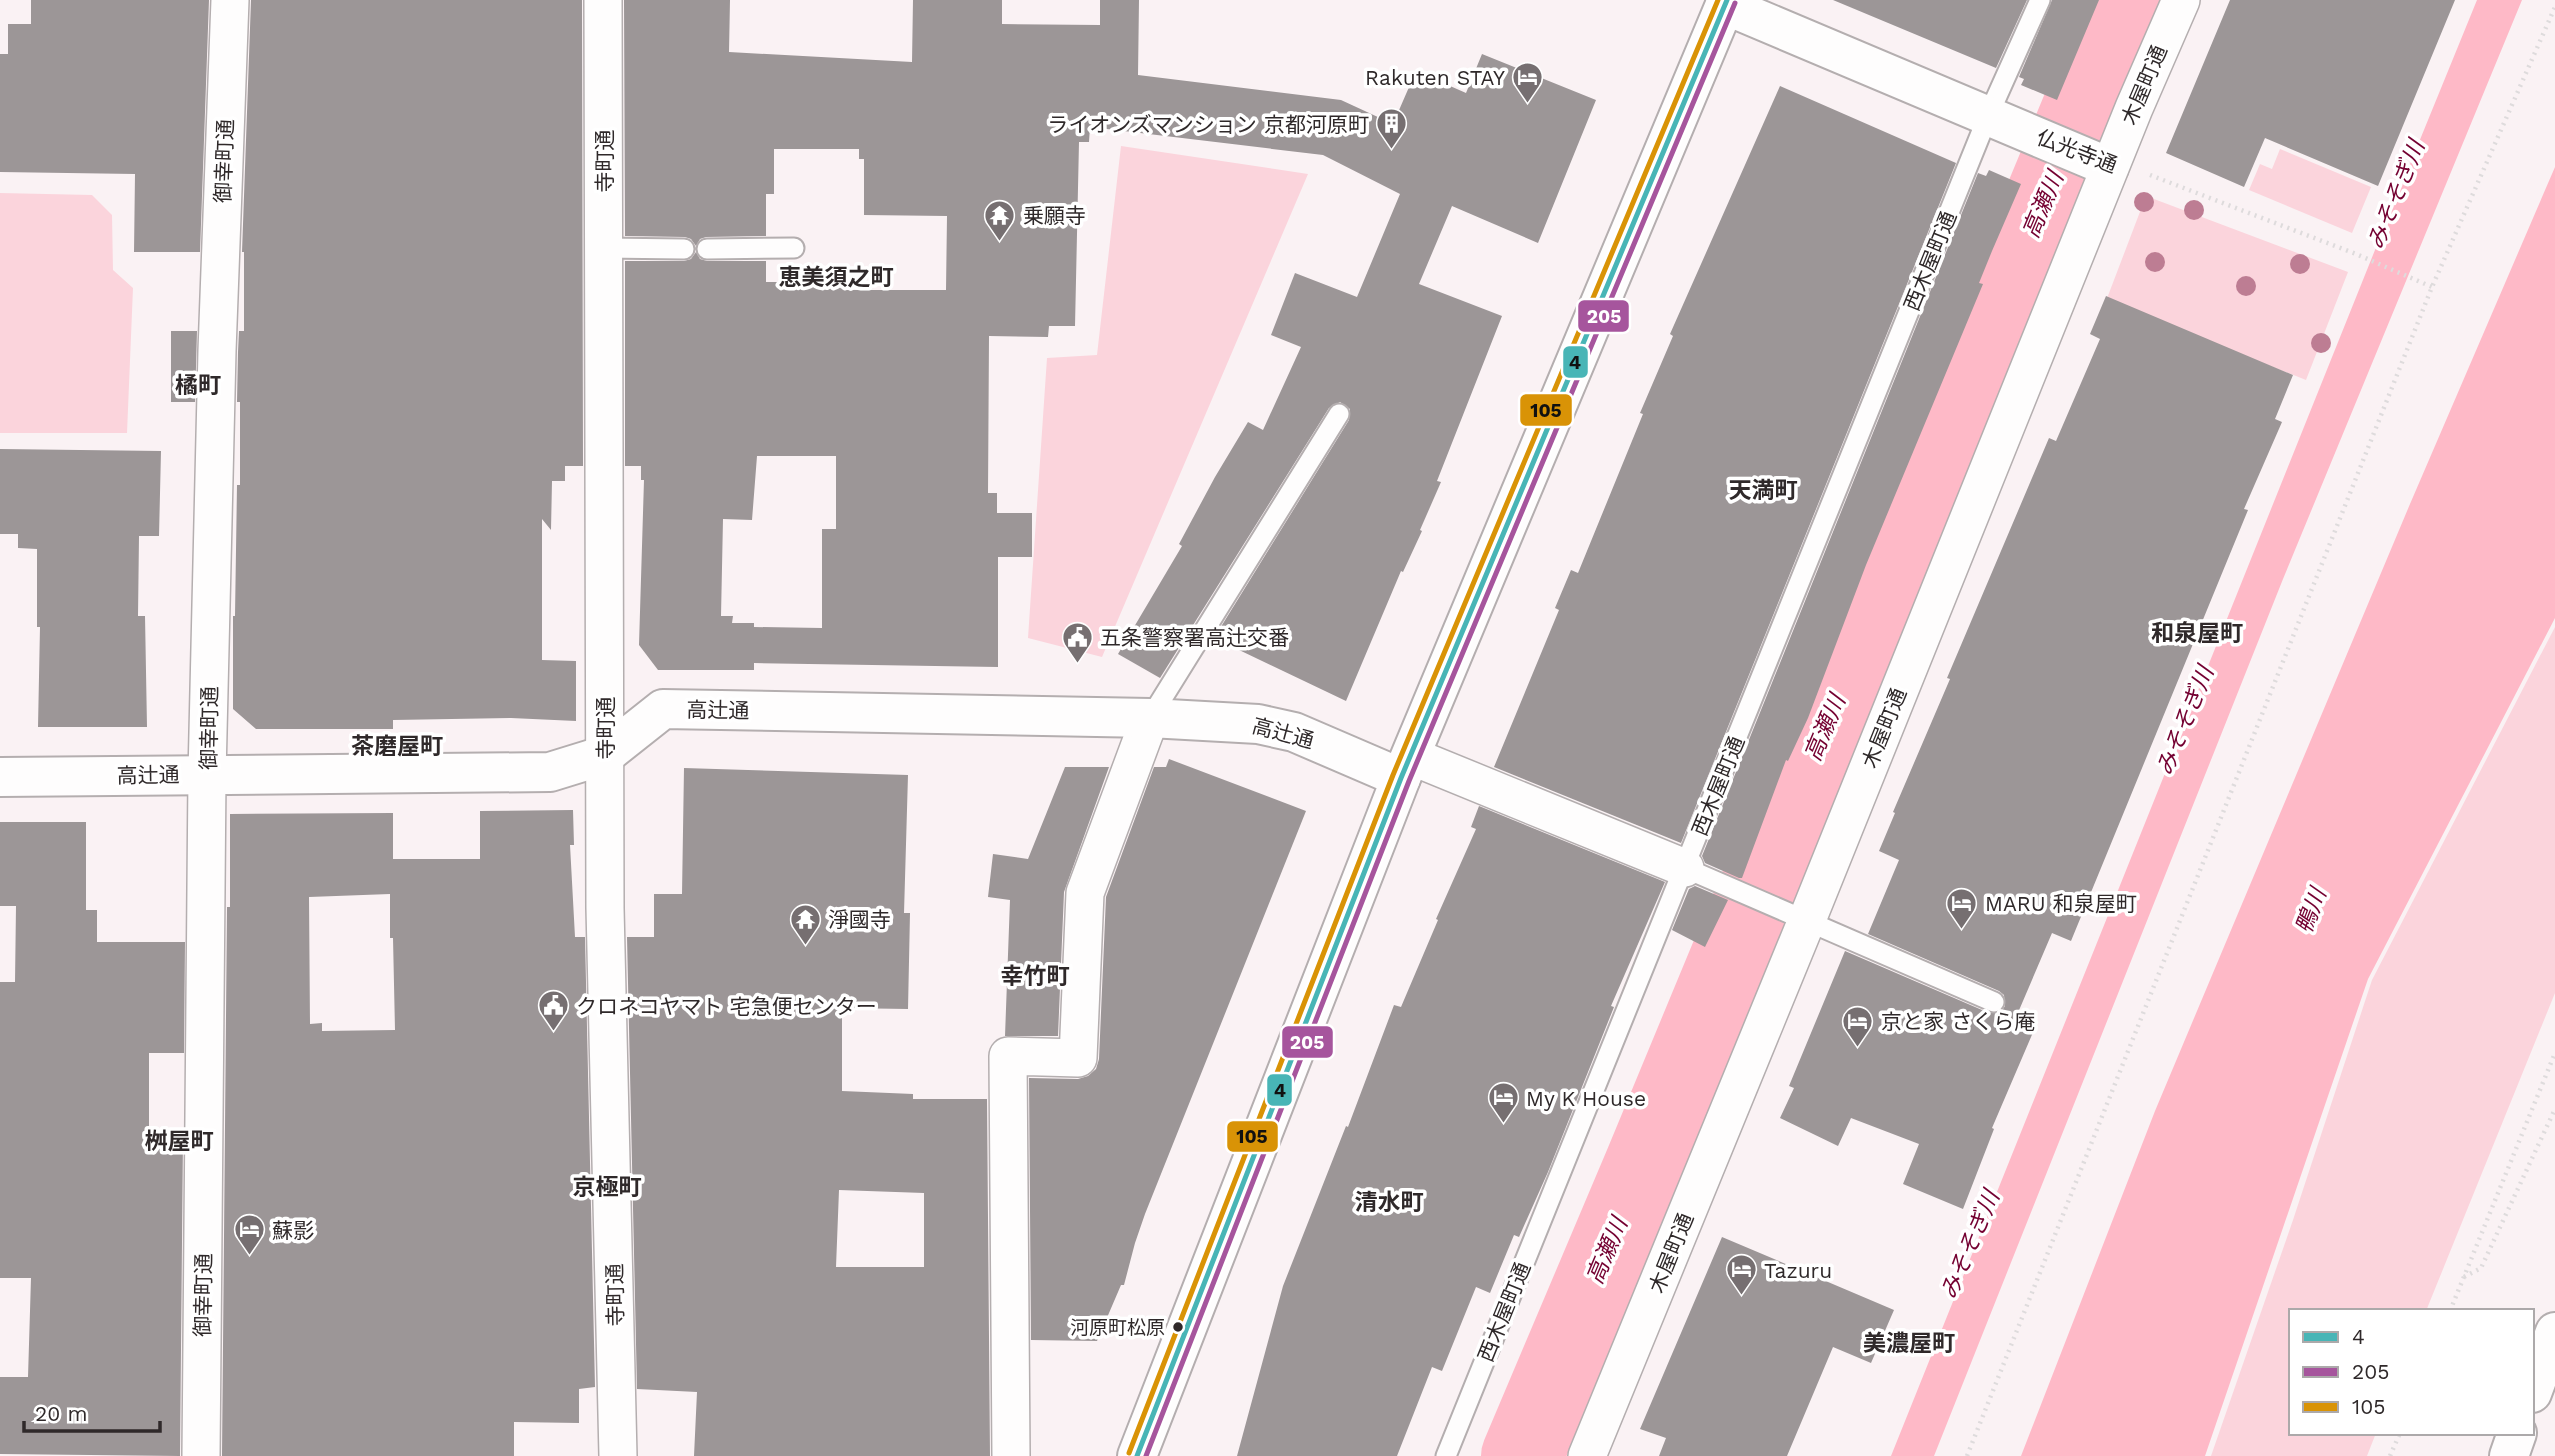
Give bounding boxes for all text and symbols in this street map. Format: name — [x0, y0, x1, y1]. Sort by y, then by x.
street label: 木屋町通 — [2116, 41, 2172, 129]
hotel icon: Rakuten STAY — [1511, 60, 1545, 104]
place label: Rakuten STAY — [1365, 65, 1505, 90]
building icon: ライオンズマンション 京都河原町 — [1375, 107, 1409, 151]
place label: ライオンズマンション 京都河原町 — [1047, 112, 1369, 137]
street label: 御幸町通 — [210, 119, 238, 203]
street label: 仏光寺通 — [2033, 124, 2121, 178]
street label: 寺町通 — [592, 130, 617, 193]
water label: みそそぎ川 — [2362, 134, 2431, 253]
water label: 高瀬川 — [2017, 165, 2070, 242]
temple icon: 乗願寺 — [983, 198, 1017, 242]
place label: 乗願寺 — [1023, 203, 1086, 228]
street label: 西木屋町通 — [1899, 208, 1961, 314]
district label: 恵美須之町 — [779, 264, 894, 291]
line badge: 205 — [1577, 299, 1630, 333]
text: 205 — [1587, 305, 1621, 328]
line badge: 4 — [1562, 345, 1589, 379]
text: 4 — [1569, 351, 1581, 374]
district label: 橘町 — [175, 372, 221, 399]
line badge: 105 — [1519, 393, 1573, 427]
text: 105 — [1530, 399, 1562, 422]
district label: 天満町 — [1729, 477, 1798, 504]
public building icon: 五条警察署高辻交番 — [1060, 620, 1094, 664]
district label: 和泉屋町 — [2151, 620, 2243, 647]
place label: 五条警察署高辻交番 — [1100, 625, 1289, 650]
water label: みそそぎ川 — [2151, 660, 2220, 779]
street label: 木屋町通 — [1857, 684, 1911, 772]
street label: 御幸町通 — [196, 686, 222, 770]
water label: 高瀬川 — [1799, 688, 1852, 765]
street label: 寺町通 — [593, 697, 618, 760]
street label: 高辻通 — [686, 697, 750, 723]
street label: 高辻通 — [1249, 713, 1317, 753]
district label: 茶磨屋町 — [351, 733, 443, 760]
street label: 西木屋町通 — [1687, 733, 1749, 839]
street label: 高辻通 — [116, 762, 180, 788]
water label: 鴨川 — [2290, 882, 2333, 937]
hotel icon: MARU 和泉屋町 — [1945, 886, 1979, 930]
place label: MARU 和泉屋町 — [1985, 891, 2137, 916]
temple icon: 淨國寺 — [788, 902, 822, 946]
place label: 淨國寺 — [828, 907, 891, 932]
district label: 幸竹町 — [1001, 963, 1070, 990]
public building icon: クロネコヤマト 宅急便センター — [536, 989, 570, 1033]
place label: クロネコヤマト 宅急便センター — [576, 994, 877, 1019]
hotel icon: 京と家 さくら庵 — [1841, 1004, 1875, 1048]
place label: 京と家 さくら庵 — [1881, 1009, 2035, 1034]
line badge: 205 — [1281, 1025, 1334, 1059]
text: 205 — [1290, 1031, 1324, 1054]
line badge: 4 — [1266, 1073, 1293, 1107]
text: 4 — [1274, 1079, 1286, 1102]
hotel icon: My K House — [1486, 1081, 1520, 1125]
place label: My K House — [1526, 1086, 1646, 1111]
line badge: 105 — [1226, 1120, 1279, 1153]
text: 105 — [1236, 1125, 1268, 1148]
district label: 桝屋町 — [145, 1128, 214, 1155]
district label: 京極町 — [573, 1174, 642, 1201]
water label: みそそぎ川 — [1935, 1184, 2006, 1303]
district label: 清水町 — [1355, 1189, 1424, 1216]
street label: 木屋町通 — [1644, 1209, 1698, 1297]
water label: 高瀬川 — [1581, 1211, 1634, 1288]
hotel icon: 蘇影 — [232, 1213, 266, 1257]
place label: 蘇影 — [272, 1218, 314, 1243]
street label: 御幸町通 — [190, 1253, 216, 1337]
hotel icon: Tazuru — [1724, 1253, 1758, 1297]
place label: Tazuru — [1764, 1258, 1832, 1283]
street label: 西木屋町通 — [1473, 1259, 1535, 1365]
street label: 寺町通 — [602, 1263, 628, 1327]
legend — [2289, 1309, 2534, 1435]
place label: 河原町松原 — [1070, 1316, 1165, 1339]
marker: 河原町松原 — [1171, 1320, 1185, 1334]
text: 4 — [2352, 1324, 2365, 1349]
district label: 美濃屋町 — [1863, 1330, 1955, 1357]
text: 205 — [2352, 1359, 2390, 1384]
scale bar — [24, 1390, 161, 1434]
text: 105 — [2352, 1394, 2385, 1419]
text: 20 m — [35, 1401, 87, 1426]

